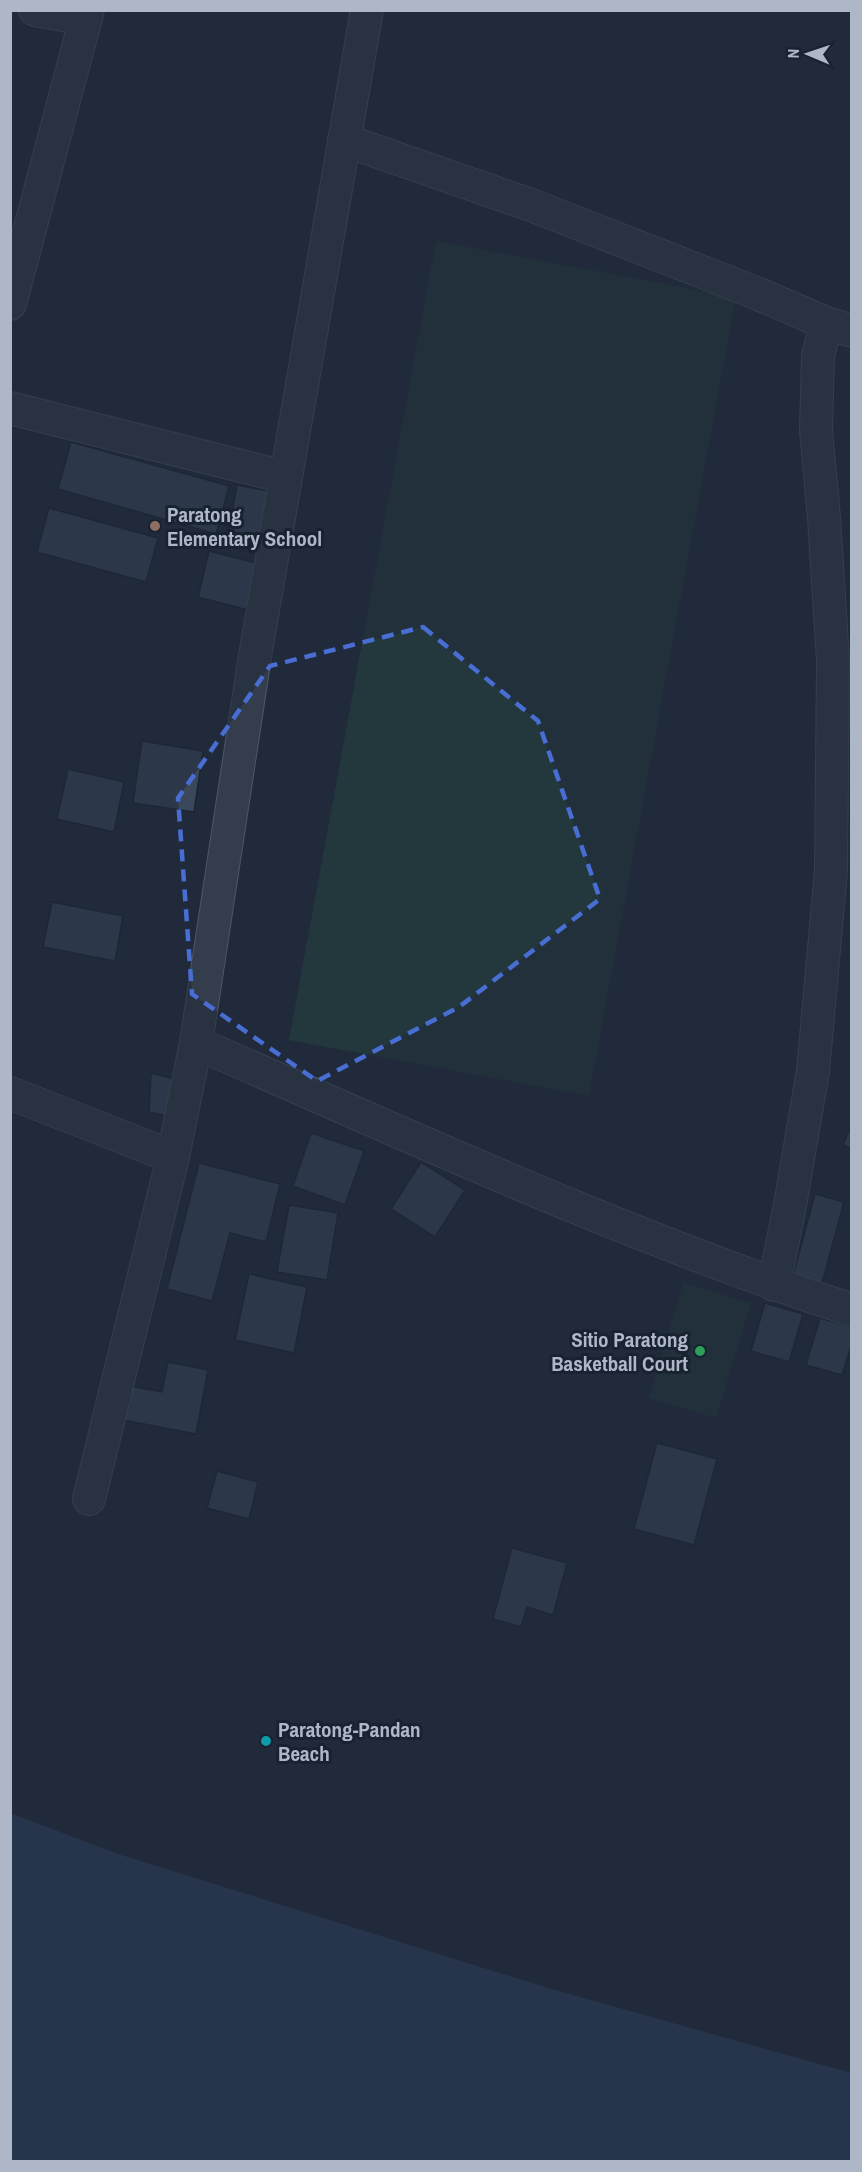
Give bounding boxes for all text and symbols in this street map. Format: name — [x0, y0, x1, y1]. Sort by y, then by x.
north arrow — [778, 24, 838, 84]
text: N — [782, 48, 804, 59]
place label: Paratong Elementary School — [167, 500, 322, 553]
marker: Paratong Elementary School — [148, 519, 162, 533]
place label: Sitio Paratong Basketball Court — [551, 1325, 688, 1378]
marker: Sitio Paratong Basketball Court — [693, 1344, 707, 1358]
place label: Paratong-Pandan Beach — [278, 1715, 421, 1768]
marker: Paratong-Pandan Beach — [259, 1734, 273, 1748]

